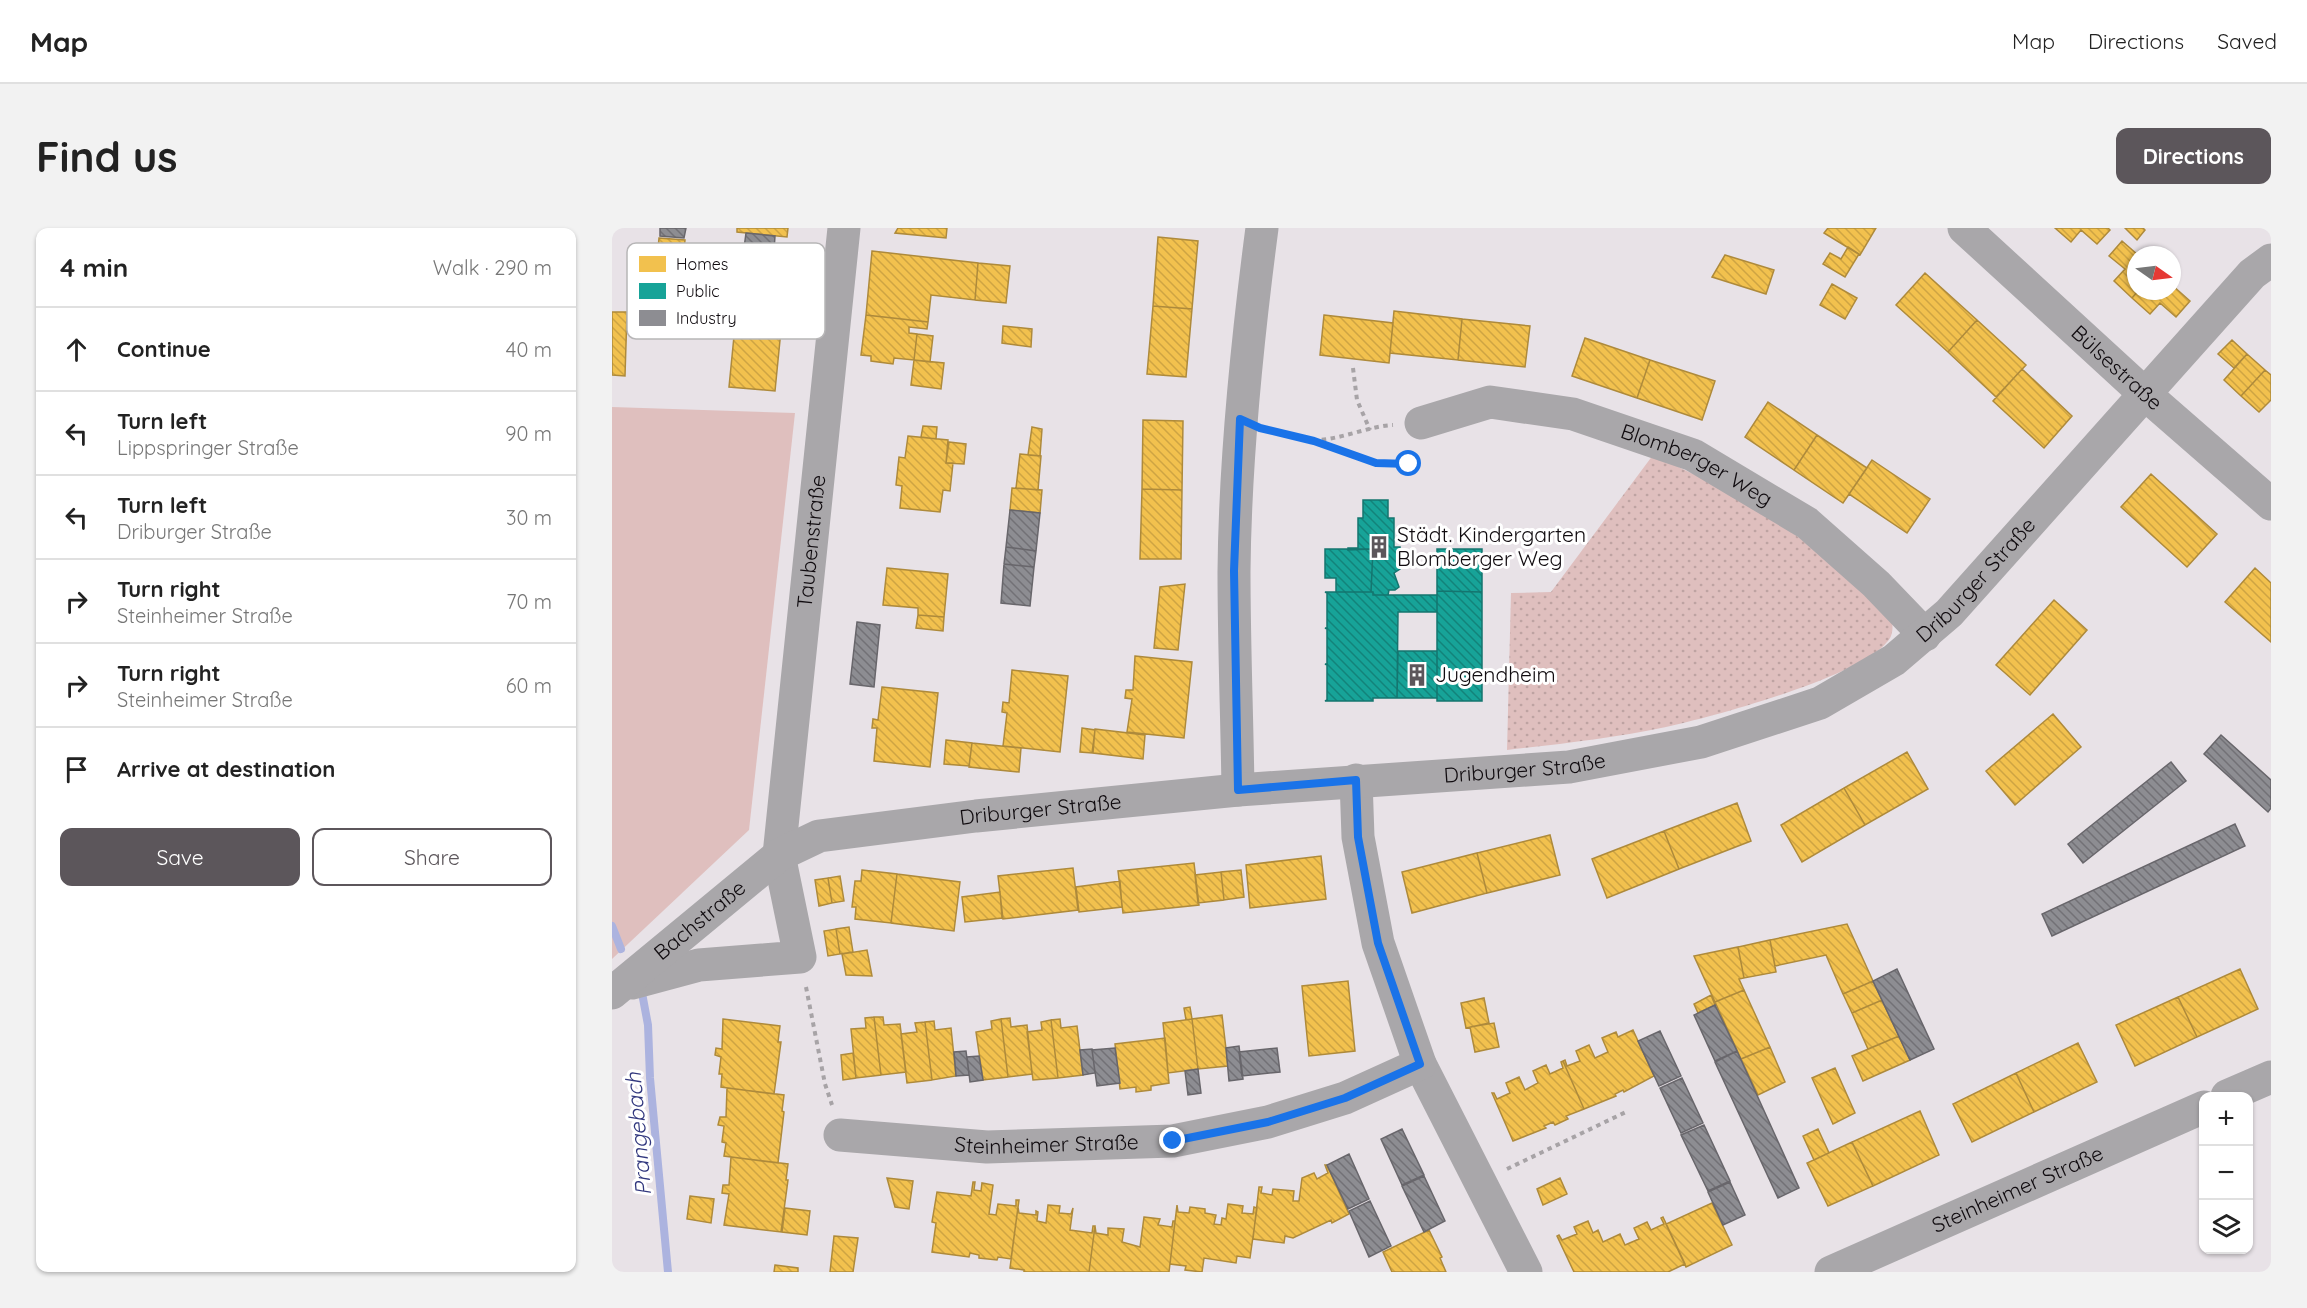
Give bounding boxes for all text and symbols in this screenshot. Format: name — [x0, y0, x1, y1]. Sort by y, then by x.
text: Map — [30, 24, 88, 59]
text: Map — [2012, 28, 2055, 54]
text: Directions — [2088, 28, 2184, 54]
text: Saved — [2217, 28, 2277, 54]
button: Directions — [2116, 128, 2271, 184]
text: Find us — [36, 130, 178, 183]
legend — [627, 243, 825, 339]
north arrow — [2127, 246, 2181, 300]
text: 4 min — [60, 251, 128, 284]
text: Homes — [676, 254, 728, 274]
text: Walk · 290 m — [433, 255, 552, 280]
text: Public — [676, 281, 720, 301]
text: Industry — [676, 308, 736, 328]
street label: Bülsestraße — [2066, 319, 2168, 415]
icon: ahead — [60, 333, 93, 366]
text: Continue — [117, 335, 211, 363]
text: 40 m — [506, 337, 552, 362]
text: Turn left — [117, 407, 207, 435]
icon: left — [60, 417, 93, 450]
street label: Blomberger Weg — [1618, 417, 1778, 511]
text: 90 m — [505, 421, 552, 446]
text: Lippspringer Straße — [117, 435, 299, 460]
route start — [1395, 450, 1421, 476]
street label: Taubenstraße — [791, 473, 830, 609]
text: Turn left — [117, 491, 207, 519]
icon: left — [60, 501, 93, 534]
text: 30 m — [506, 505, 552, 530]
street label: Driburger Straße — [1910, 512, 2040, 648]
text: Driburger Straße — [117, 519, 272, 544]
place label: Städt. Kindergarten Blomberger Weg — [1397, 521, 1586, 571]
building icon: Städt. Kindergarten Blomberger Weg — [1366, 534, 1392, 560]
text: Turn right — [117, 575, 221, 603]
icon: right — [60, 585, 93, 618]
text: 70 m — [506, 589, 552, 614]
text: Steinheimer Straße — [117, 603, 293, 628]
text: Turn right — [117, 659, 221, 687]
place label: Jugendheim — [1435, 661, 1556, 687]
building icon: Jugendheim — [1404, 662, 1430, 688]
icon: right — [60, 669, 93, 702]
text: 60 m — [506, 673, 552, 698]
text: Steinheimer Straße — [117, 687, 293, 712]
street label: Driburger Straße — [1443, 746, 1608, 788]
icon: arrive — [60, 753, 93, 786]
text: Arrive at destination — [117, 755, 335, 783]
street label: Driburger Straße — [958, 788, 1123, 830]
button: Save — [60, 828, 300, 886]
button: Share — [312, 828, 552, 886]
street label: Bachstraße — [648, 874, 750, 965]
water label: Prangebach — [619, 1071, 657, 1197]
map controls — [2199, 1092, 2253, 1254]
button: + — [2199, 1092, 2253, 1146]
route end — [1159, 1127, 1185, 1153]
street label: Steinheimer Straße — [953, 1128, 1139, 1159]
street label: Steinheimer Straße — [1927, 1139, 2107, 1238]
button: − — [2199, 1146, 2253, 1200]
button: layers — [2199, 1200, 2253, 1254]

